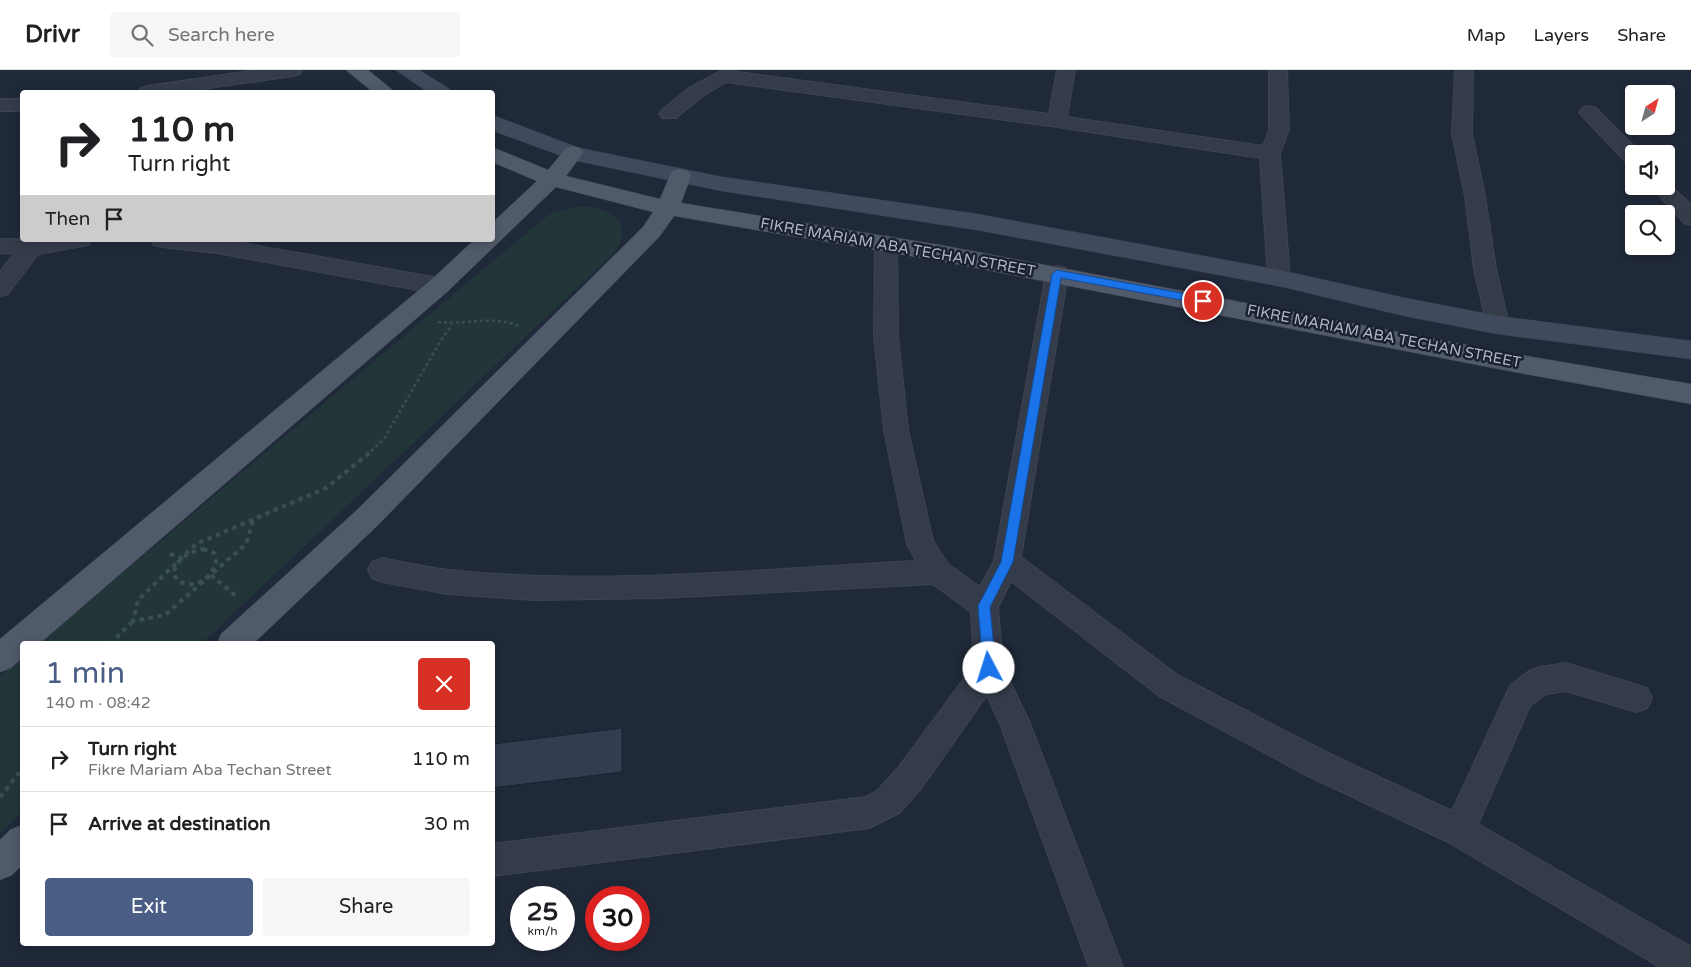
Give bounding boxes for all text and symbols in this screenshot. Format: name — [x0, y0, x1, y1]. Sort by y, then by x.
search box — [110, 12, 460, 57]
text: Drivr — [25, 20, 80, 49]
icon: search — [128, 21, 156, 49]
text: Search here — [168, 24, 275, 46]
text: Map — [1467, 24, 1506, 46]
text: Layers — [1534, 24, 1589, 46]
text: Share — [1617, 24, 1666, 46]
north arrow — [1625, 85, 1675, 135]
map controls — [1625, 85, 1675, 255]
text: 110 m — [128, 109, 235, 151]
icon: right — [45, 110, 110, 175]
button: sound — [1625, 145, 1675, 195]
text: Turn right — [128, 151, 230, 177]
icon: arrive — [100, 205, 128, 233]
button: search — [1625, 205, 1675, 255]
text: Then — [45, 208, 90, 230]
street label: FIKRE MARIAM ABA TECHAN STREET — [759, 214, 1037, 280]
pin — [1182, 280, 1224, 322]
icon: arrive — [1189, 287, 1217, 315]
street label: FIKRE MARIAM ABA TECHAN STREET — [1245, 301, 1523, 371]
position arrow — [962, 641, 1014, 693]
text: 1 min — [45, 655, 125, 692]
button: close — [418, 658, 470, 710]
text: 140 m · 08:42 — [45, 693, 151, 713]
text: Turn right — [88, 738, 176, 760]
icon: right — [45, 745, 73, 773]
text: 110 m — [412, 748, 470, 770]
text: Fikre Mariam Aba Techan Street — [88, 760, 332, 780]
icon: arrive — [45, 810, 73, 838]
text: Arrive at destination — [88, 813, 271, 835]
text: 30 m — [424, 813, 470, 835]
button: Exit — [45, 878, 253, 936]
button: Share — [263, 878, 470, 936]
speed limit sign: 30 — [585, 886, 650, 951]
text: 25 — [527, 897, 558, 927]
text: km/h — [527, 924, 558, 938]

